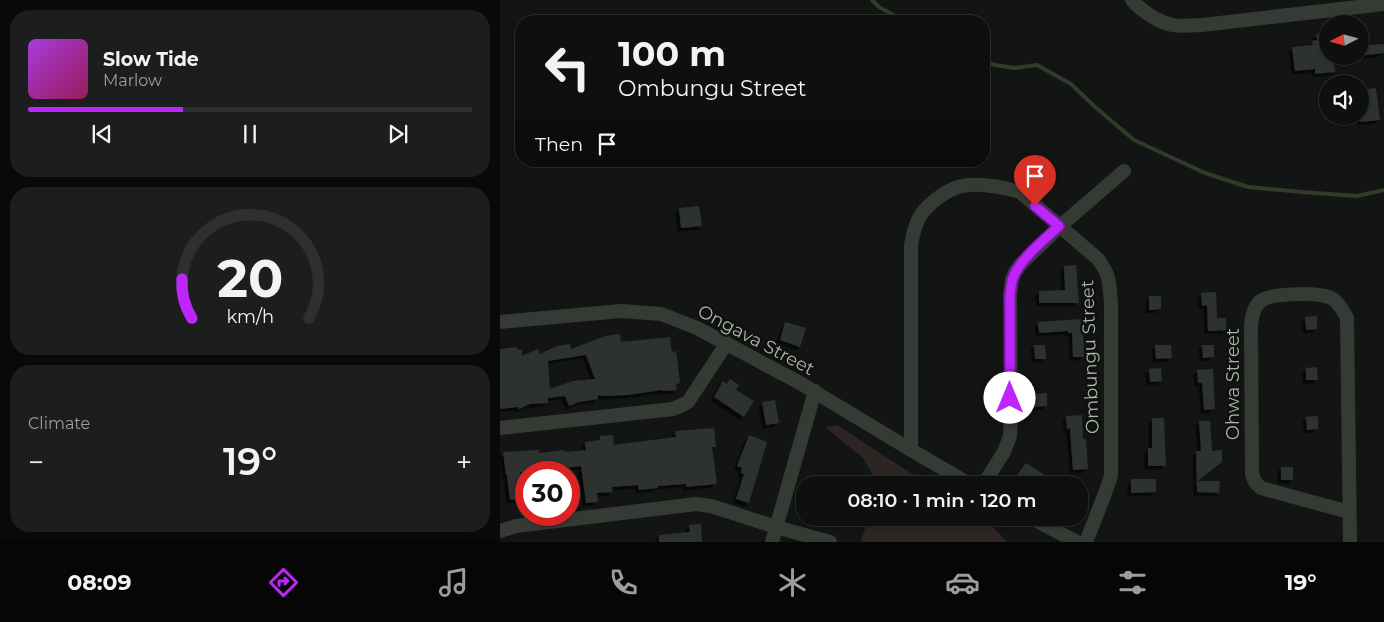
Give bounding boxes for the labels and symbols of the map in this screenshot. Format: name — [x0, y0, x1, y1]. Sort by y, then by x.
north arrow — [1319, 15, 1369, 65]
pin — [1014, 155, 1056, 206]
street label: Ombungu Street — [1076, 280, 1104, 434]
street label: Ongava Street — [694, 300, 818, 380]
street label: Ohwa Street — [1222, 328, 1244, 440]
position arrow — [983, 371, 1035, 423]
speed limit sign: 30 — [515, 461, 580, 526]

